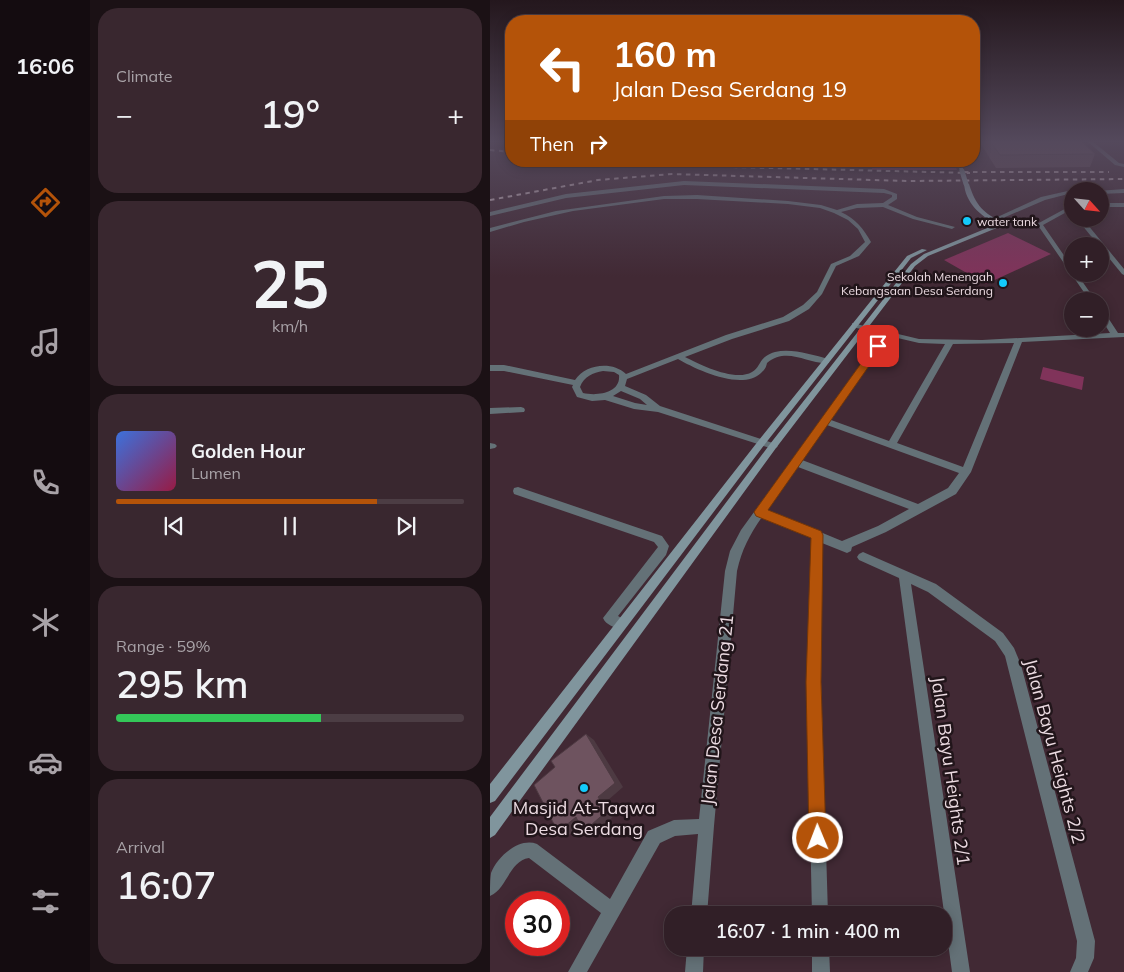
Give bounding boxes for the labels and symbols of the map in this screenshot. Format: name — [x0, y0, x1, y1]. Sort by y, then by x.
north arrow — [1064, 182, 1109, 228]
place label: water tank — [977, 214, 1038, 229]
marker: water tank — [961, 215, 973, 227]
place label: Sekolah Menengah Kebangsaan Desa Serdang — [841, 269, 993, 298]
marker: Sekolah Menengah Kebangsaan Desa Serdang — [997, 277, 1009, 289]
pin — [857, 325, 899, 367]
street label: Jalan Desa Serdang 21 — [696, 614, 738, 806]
street label: Jalan Bayu Heights 2/2 — [1019, 656, 1091, 846]
street label: Jalan Bayu Heights 2/1 — [926, 675, 976, 867]
marker: Masjid At-Taqwa Desa Serdang — [578, 782, 590, 794]
place label: Masjid At-Taqwa Desa Serdang — [513, 796, 655, 840]
position arrow — [791, 811, 843, 863]
speed limit sign: 30 — [505, 891, 570, 956]

